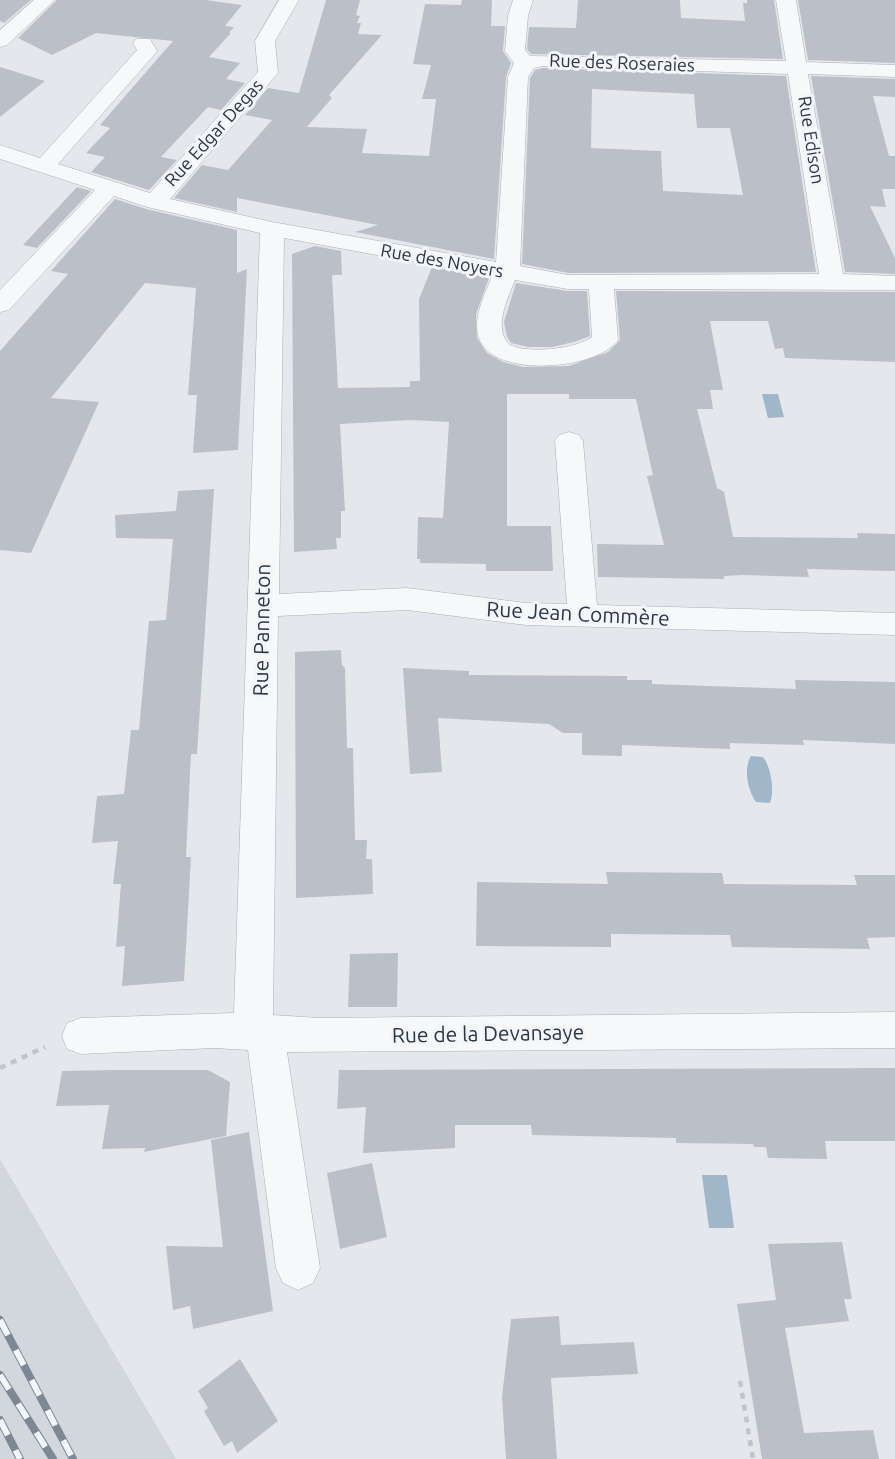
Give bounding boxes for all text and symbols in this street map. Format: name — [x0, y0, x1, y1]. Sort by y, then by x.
street label: Rue des Roseraies — [549, 50, 695, 76]
street label: Rue Edgar Degas — [160, 75, 268, 191]
street label: Rue Edison — [793, 94, 829, 186]
street label: Rue des Noyers — [379, 240, 505, 282]
street label: Rue Panneton — [248, 563, 276, 697]
street label: Rue Jean Commère — [486, 597, 670, 631]
street label: Rue de la Devansaye — [392, 1020, 584, 1048]

